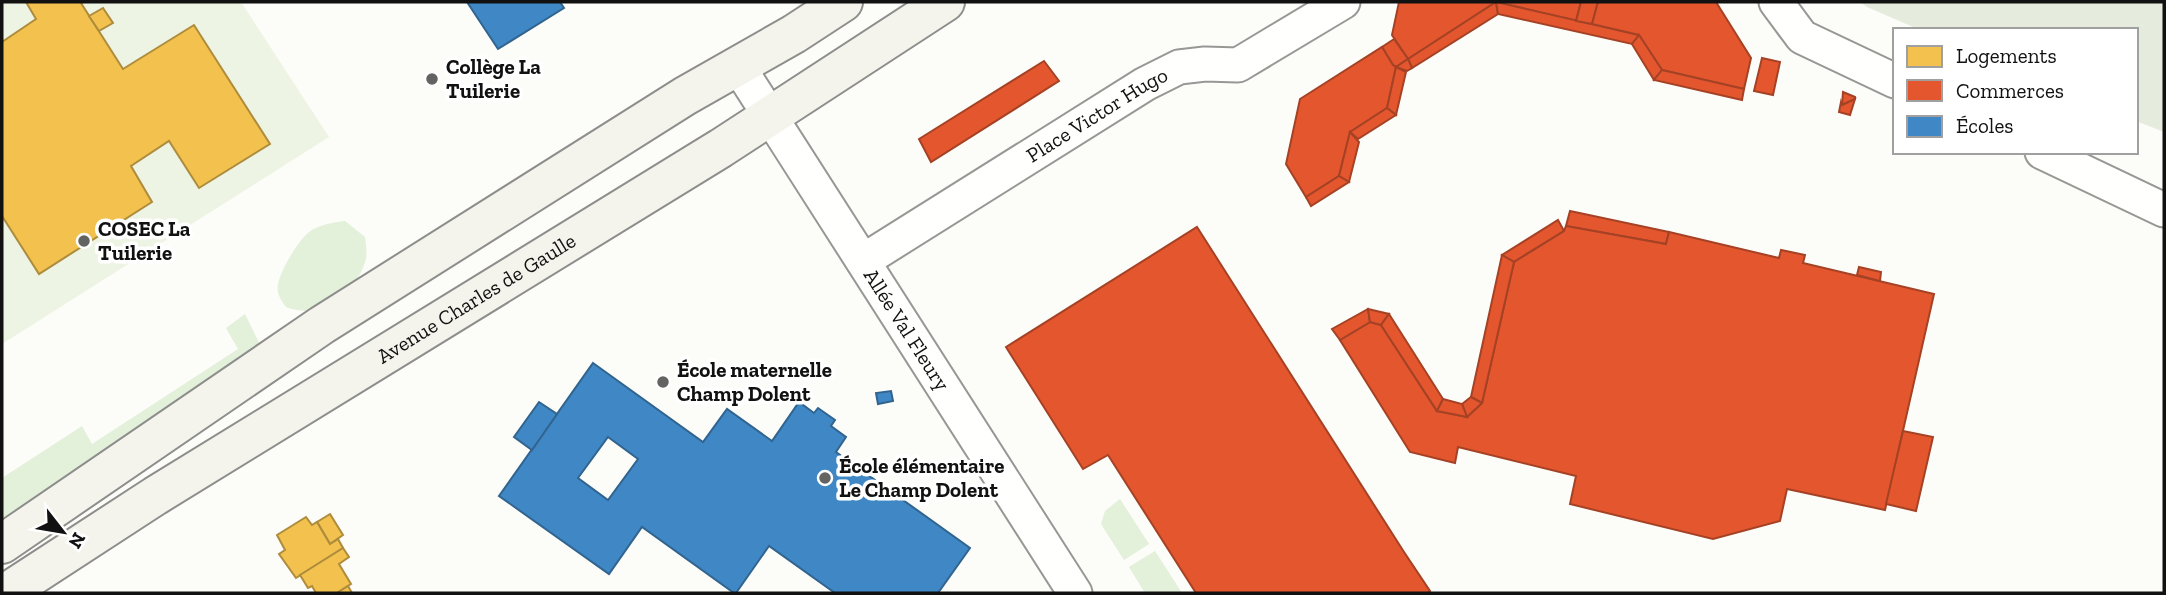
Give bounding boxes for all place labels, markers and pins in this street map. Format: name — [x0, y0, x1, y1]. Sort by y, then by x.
place label: Collège La Tuilerie — [446, 54, 541, 103]
marker: Collège La Tuilerie — [424, 71, 440, 87]
place label: COSEC La Tuilerie — [98, 216, 191, 265]
marker: COSEC La Tuilerie — [76, 233, 92, 249]
place label: École maternelle Champ Dolent — [677, 357, 832, 406]
marker: École maternelle Champ Dolent — [655, 374, 671, 390]
place label: École élémentaire Le Champ Dolent — [839, 453, 1004, 502]
marker: École élémentaire Le Champ Dolent — [817, 470, 833, 486]

